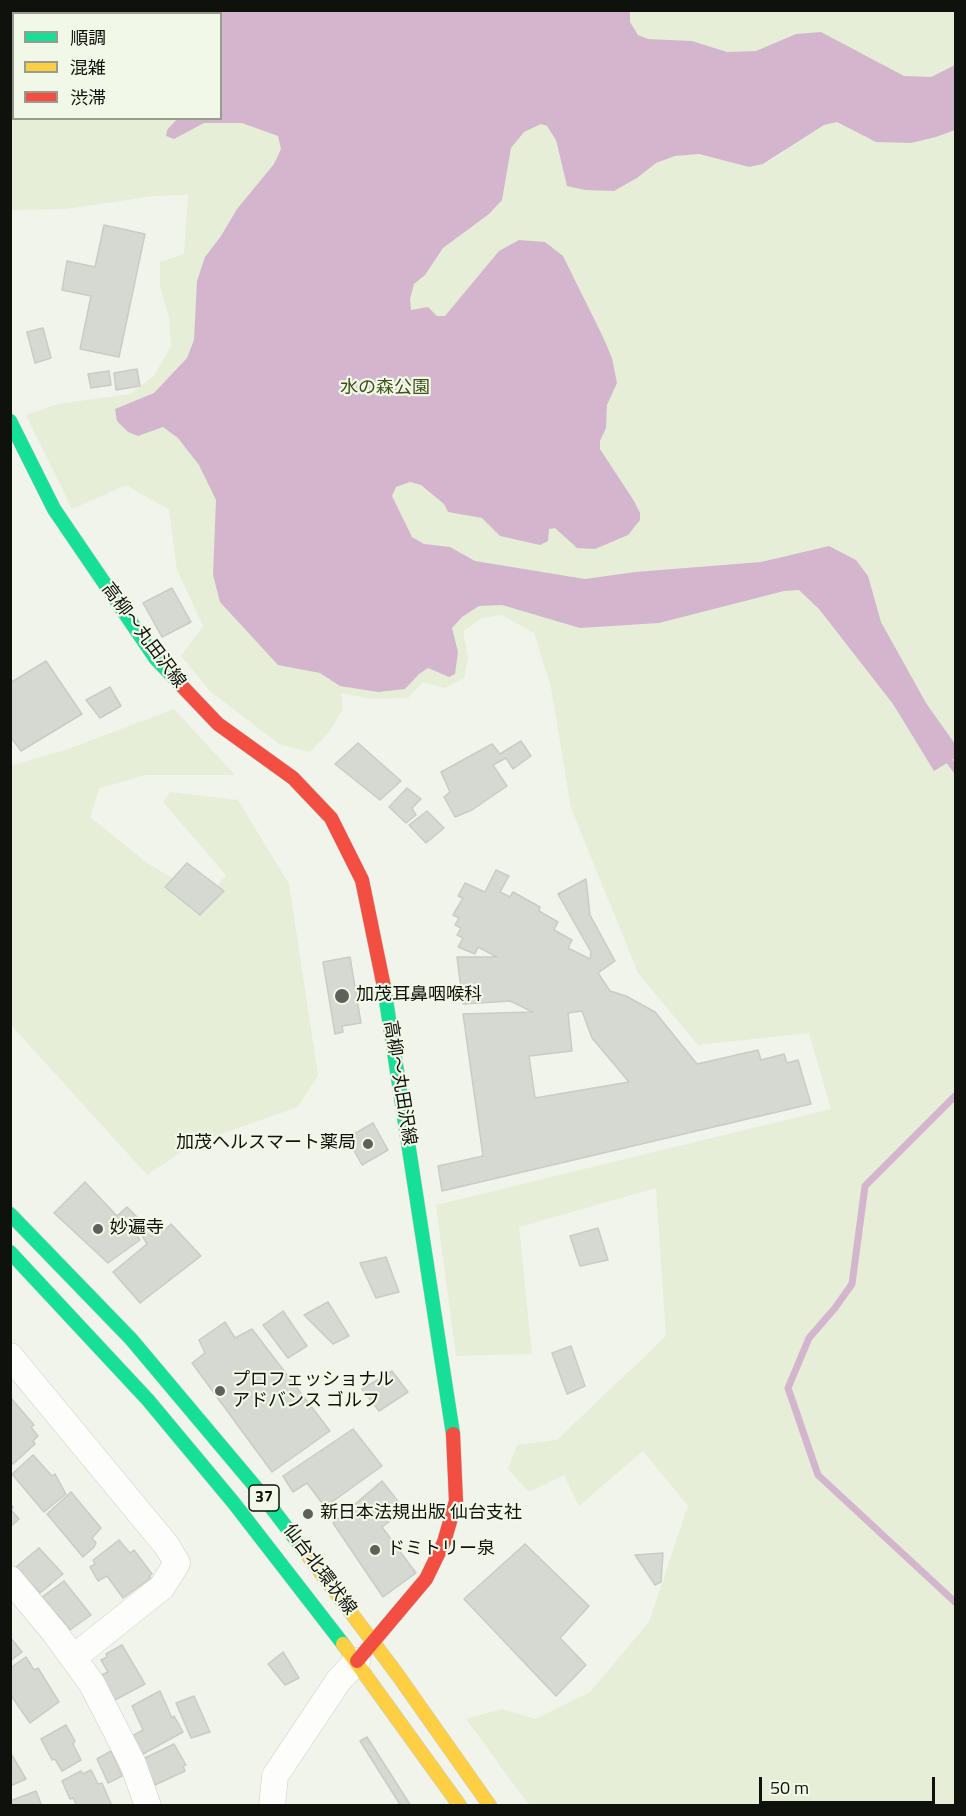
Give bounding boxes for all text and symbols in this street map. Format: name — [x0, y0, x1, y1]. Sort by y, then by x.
legend — [12, 12, 222, 120]
text: 順調 — [70, 24, 106, 51]
text: 混雑 — [70, 54, 106, 81]
text: 渋滞 — [70, 84, 106, 111]
park label: 水の森公園 — [340, 378, 430, 400]
street label: 高柳～丸田沢線 — [96, 579, 190, 693]
place label: 加茂耳鼻咽喉科 — [356, 985, 482, 1007]
marker: 加茂耳鼻咽喉科 — [333, 987, 351, 1005]
street label: 高柳～丸田沢線 — [378, 1019, 420, 1147]
place label: 加茂ヘルスマート薬局 — [176, 1133, 356, 1155]
marker: 加茂ヘルスマート薬局 — [361, 1137, 375, 1151]
place label: 妙遍寺 — [110, 1218, 164, 1240]
marker: 妙遍寺 — [91, 1222, 105, 1236]
place label: プロフェッショナル アドバンス ゴルフ — [232, 1370, 394, 1412]
marker: プロフェッショナル アドバンス ゴルフ — [213, 1384, 227, 1398]
road number: 37 — [249, 1485, 279, 1511]
place label: 新日本法規出版 仙台支社 — [320, 1503, 522, 1525]
marker: 新日本法規出版 仙台支社 — [301, 1507, 315, 1521]
street label: 仙台北環状線 — [278, 1520, 360, 1620]
place label: ドミトリー泉 — [387, 1539, 495, 1561]
marker: ドミトリー泉 — [368, 1543, 382, 1557]
scale bar — [762, 1765, 938, 1803]
text: 50 m — [770, 1774, 809, 1801]

